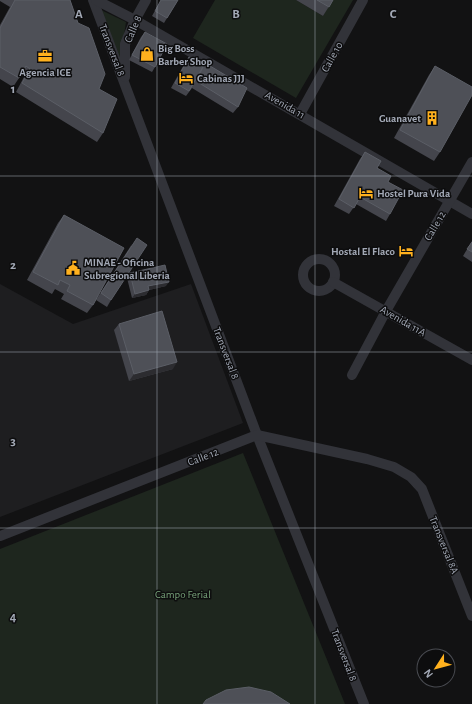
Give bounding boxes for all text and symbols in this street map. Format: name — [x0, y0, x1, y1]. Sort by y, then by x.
text: A — [75, 8, 83, 21]
text: B — [232, 8, 240, 21]
text: C — [390, 8, 397, 21]
street label: Calle 8 — [122, 14, 144, 44]
street label: Transversal 8 — [97, 22, 127, 78]
street label: Calle 10 — [319, 40, 345, 74]
place label: Big Boss Barber Shop — [158, 43, 212, 67]
shop icon: Big Boss Barber Shop — [139, 46, 155, 62]
office icon: Agencia ICE — [37, 48, 53, 64]
place label: Agencia ICE — [19, 67, 71, 78]
hotel icon: Cabinas JJJ — [178, 70, 194, 86]
place label: Cabinas JJJ — [197, 73, 245, 84]
text: 1 — [11, 83, 15, 96]
street label: Avenida 11 — [263, 89, 307, 121]
building icon: Guanavet — [424, 110, 440, 126]
place label: Guanavet — [379, 113, 421, 124]
hotel icon: Hostel Pura Vida — [358, 185, 374, 201]
place label: Hostel Pura Vida — [377, 188, 451, 199]
street label: Calle 12 — [422, 209, 448, 243]
hotel icon: Hostal El Flaco — [398, 243, 414, 259]
place label: Hostal El Flaco — [331, 246, 396, 257]
place label: MINAE - Oficina Subregional Liberia — [84, 257, 170, 281]
text: 2 — [10, 259, 16, 272]
public building icon: MINAE - Oficina Subregional Liberia — [65, 260, 81, 276]
street label: Avenida 11A — [378, 304, 428, 339]
street label: Transversal 8 — [211, 325, 241, 381]
text: 3 — [10, 435, 16, 448]
street label: Calle 12 — [186, 446, 220, 468]
street label: Transversal 8A — [427, 515, 461, 576]
park label: Campo Ferial — [155, 589, 211, 600]
text: 4 — [10, 611, 17, 624]
street label: Transversal 8 — [329, 627, 359, 683]
north arrow — [416, 648, 456, 688]
text: N — [422, 667, 435, 680]

